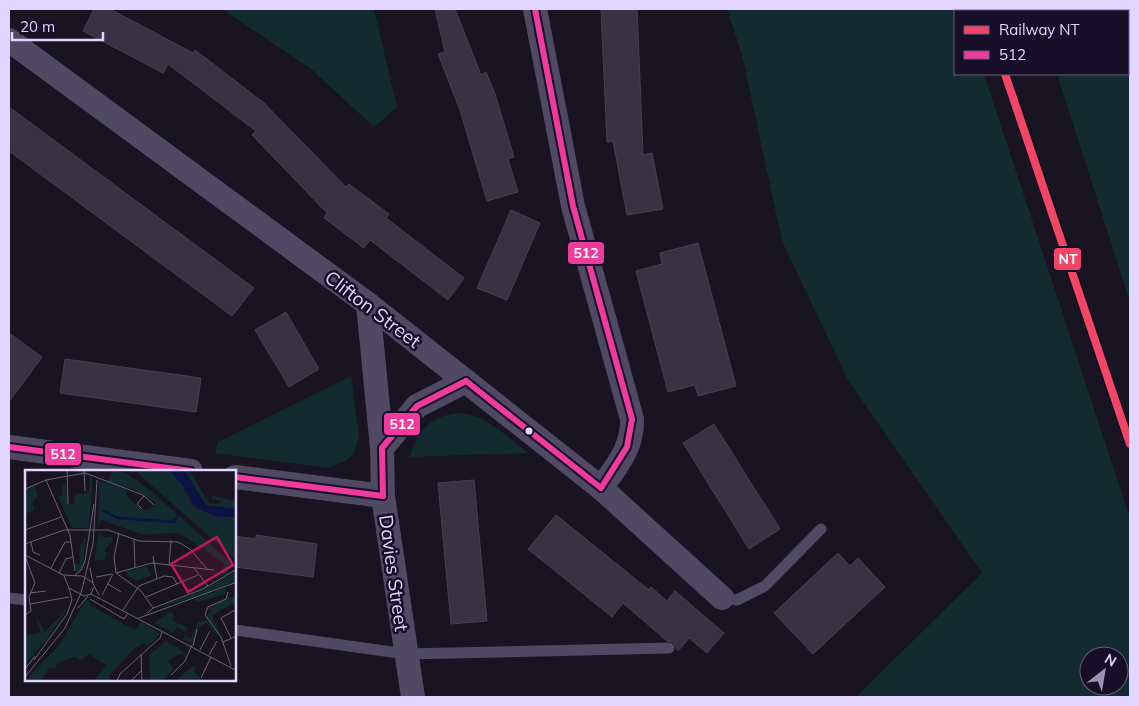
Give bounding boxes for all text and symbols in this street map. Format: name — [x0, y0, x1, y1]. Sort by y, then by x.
scale bar — [12, 10, 104, 42]
legend — [954, 10, 1129, 75]
text: 20 m — [20, 17, 55, 36]
text: Railway NT — [999, 20, 1079, 39]
text: 512 — [999, 45, 1026, 64]
line badge: 512 — [567, 241, 605, 265]
text: 512 — [573, 244, 599, 262]
line badge: NT — [1053, 247, 1082, 271]
text: NT — [1058, 250, 1078, 268]
street label: Clifton Street — [320, 265, 426, 353]
line badge: 512 — [383, 412, 421, 436]
text: 512 — [389, 415, 415, 433]
unlabelled marker — [524, 426, 534, 436]
line badge: 512 — [44, 442, 82, 466]
text: 512 — [50, 445, 76, 463]
inset map — [25, 470, 236, 681]
street label: Davies Street — [374, 513, 414, 633]
north arrow — [1079, 646, 1129, 696]
text: N — [1102, 649, 1120, 670]

